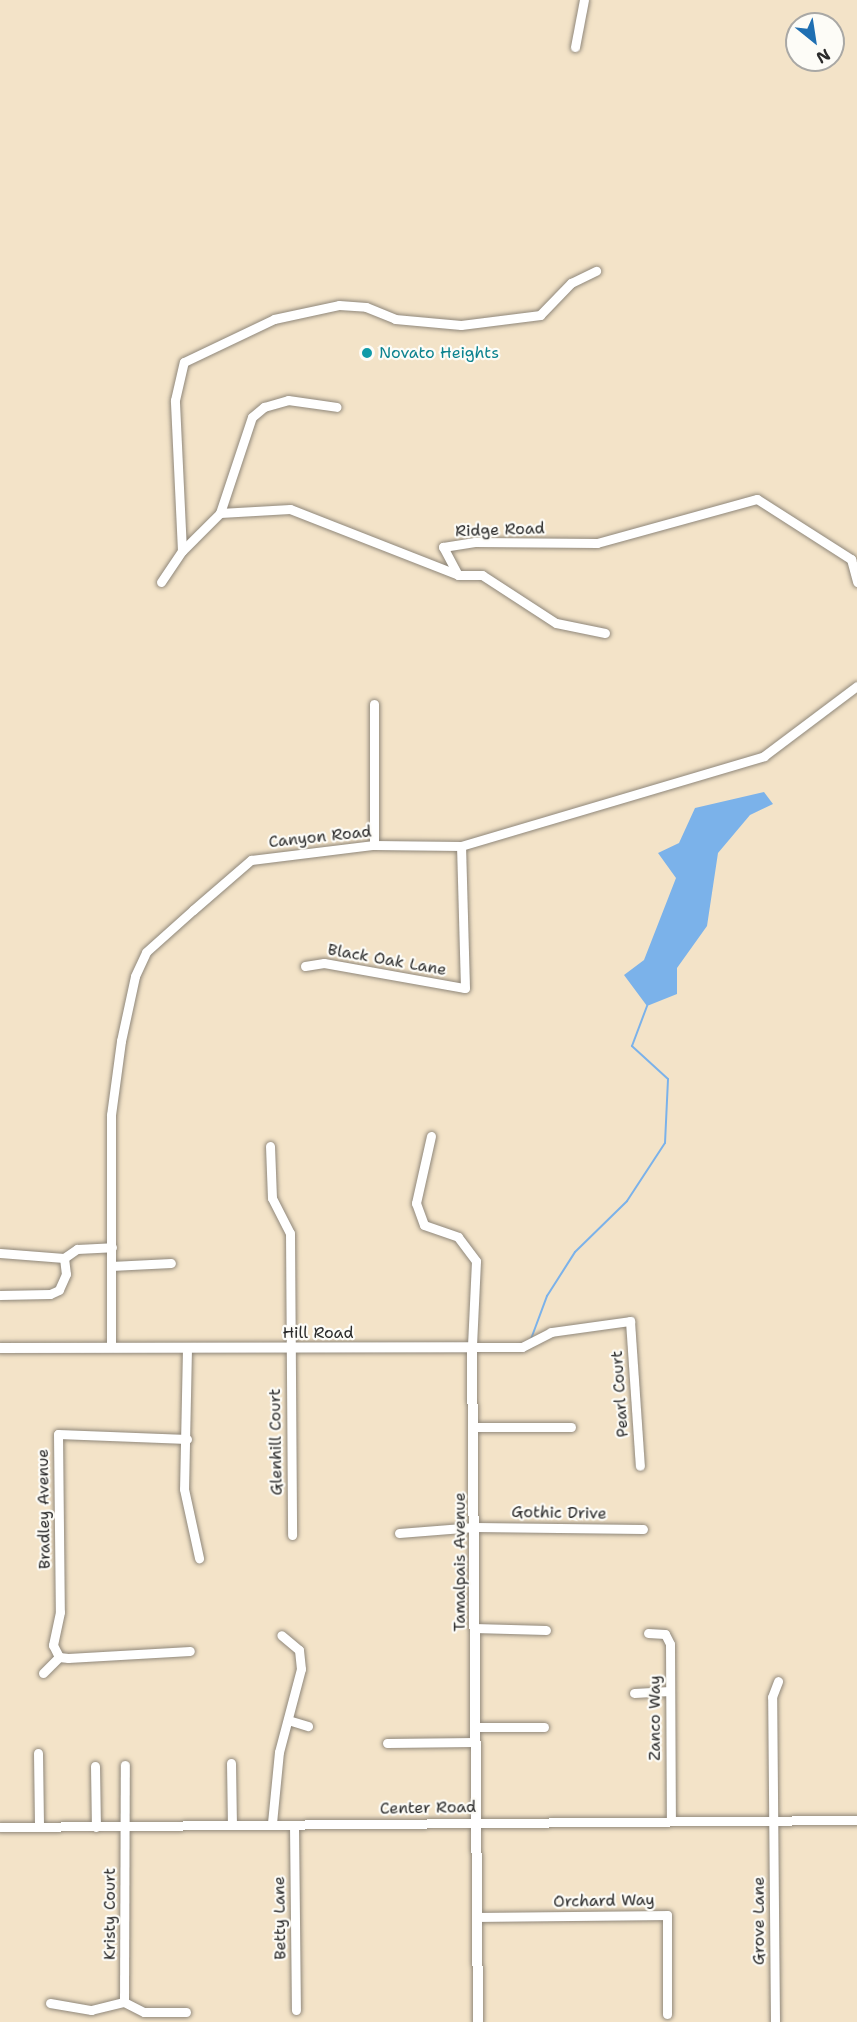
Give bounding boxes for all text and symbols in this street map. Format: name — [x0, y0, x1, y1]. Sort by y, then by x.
north arrow — [785, 12, 845, 72]
text: N — [813, 44, 834, 69]
place label: Novato Heights — [379, 343, 499, 363]
marker: Novato Heights — [360, 346, 374, 360]
street label: Ridge Road — [455, 519, 545, 541]
street label: Canyon Road — [268, 822, 372, 852]
street label: Black Oak Lane — [326, 940, 448, 980]
street label: Hill Road — [282, 1323, 354, 1343]
street label: Pearl Court — [607, 1350, 633, 1438]
street label: Glenhill Court — [265, 1388, 287, 1496]
street label: Bradley Avenue — [33, 1449, 55, 1569]
street label: Tamalpais Avenue — [450, 1492, 470, 1632]
street label: Gothic Drive — [511, 1503, 607, 1523]
street label: Zanco Way — [645, 1675, 665, 1761]
street label: Center Road — [380, 1798, 476, 1818]
street label: Kristy Court — [100, 1868, 120, 1960]
street label: Betty Lane — [270, 1876, 290, 1960]
street label: Grove Lane — [749, 1877, 769, 1965]
street label: Orchard Way — [553, 1891, 655, 1911]

